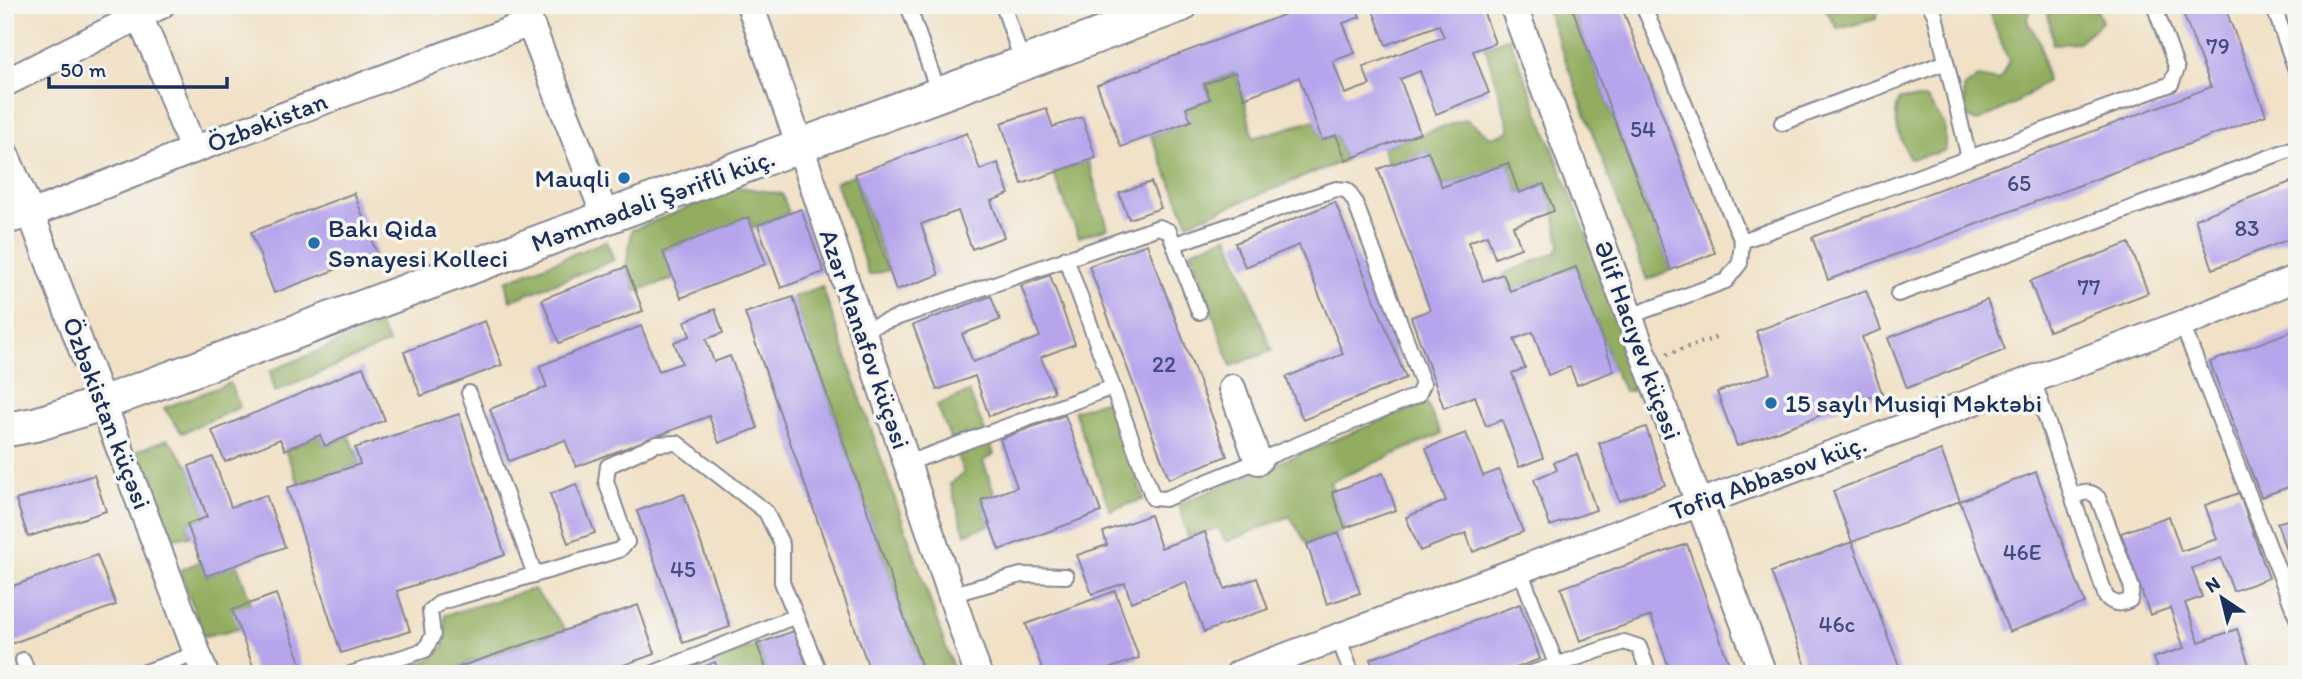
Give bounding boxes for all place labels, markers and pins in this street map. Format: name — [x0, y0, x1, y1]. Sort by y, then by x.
place label: Mauqli — [535, 162, 610, 194]
marker: Mauqli — [616, 170, 632, 186]
place label: Bakı Qida Sənayesi Kolleci — [328, 212, 508, 274]
marker: Bakı Qida Sənayesi Kolleci — [306, 235, 322, 251]
place label: 15 saylı Musiqi Məktəbi — [1785, 387, 2042, 419]
marker: 15 saylı Musiqi Məktəbi — [1763, 395, 1779, 411]

